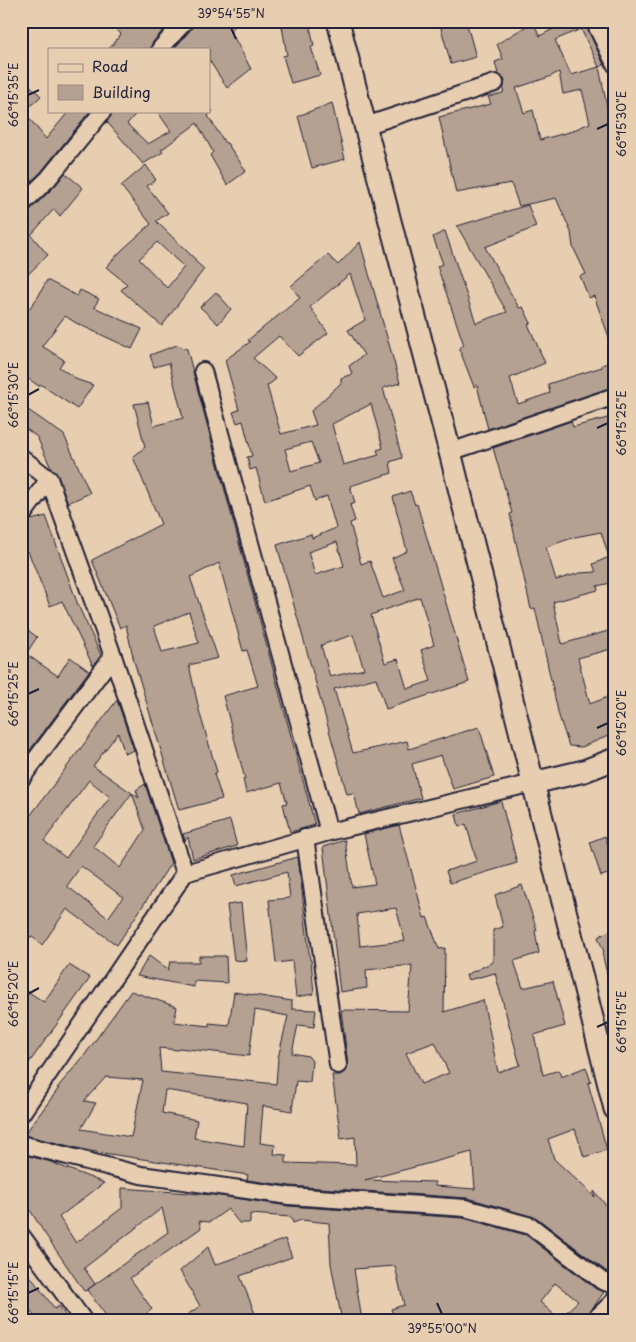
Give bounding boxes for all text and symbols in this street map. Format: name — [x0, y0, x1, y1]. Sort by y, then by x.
text: 39°54'55"N — [197, 4, 265, 22]
legend — [48, 48, 210, 112]
text: Road — [92, 54, 128, 77]
text: 66°15'35"E — [4, 62, 22, 128]
text: Building — [92, 80, 151, 103]
text: 66°15'30"E — [612, 91, 630, 157]
text: 66°15'30"E — [4, 362, 22, 428]
text: 66°15'25"E — [612, 390, 630, 456]
text: 66°15'25"E — [4, 661, 22, 727]
text: 66°15'20"E — [612, 690, 630, 756]
text: 66°15'20"E — [4, 961, 22, 1027]
text: 66°15'15"E — [612, 991, 630, 1053]
text: 66°15'15"E — [4, 1262, 22, 1324]
text: 39°55'00"N — [407, 1319, 477, 1337]

